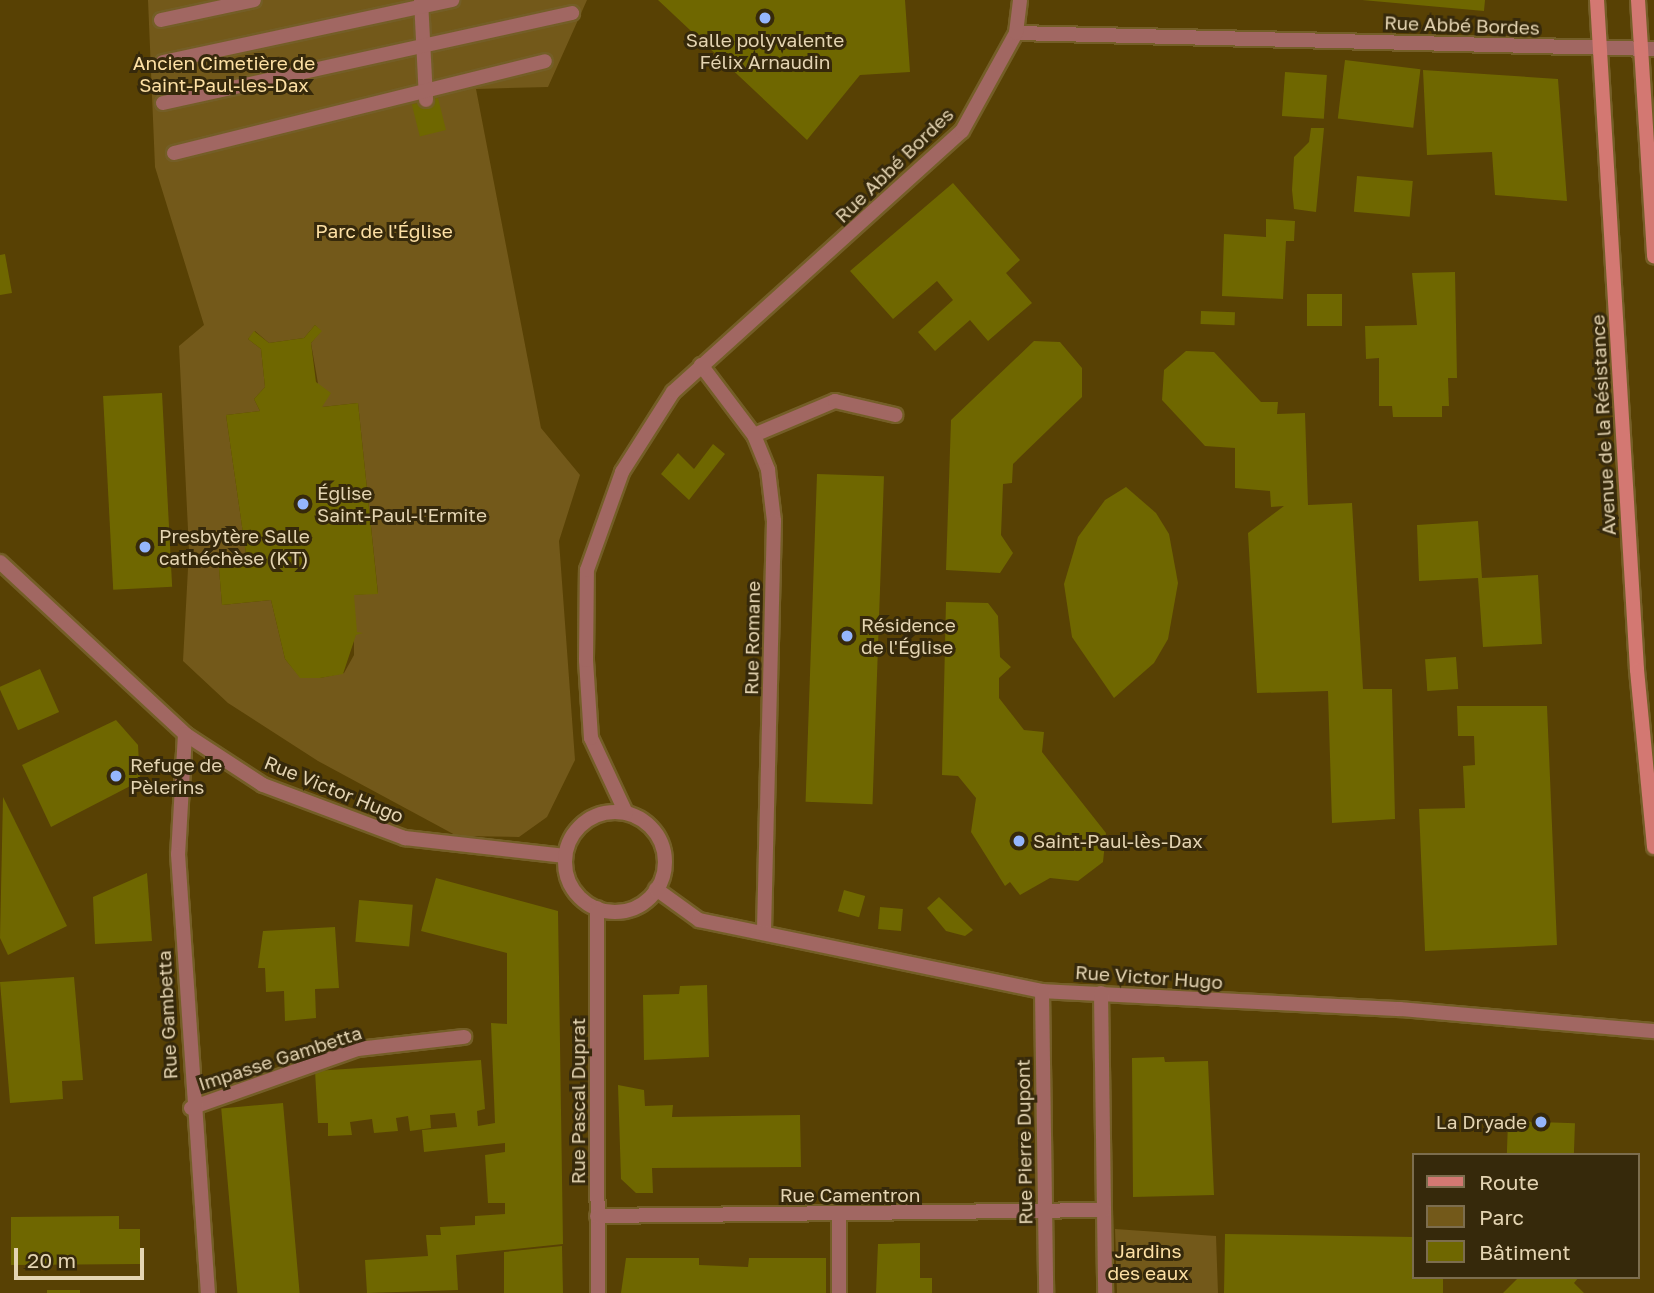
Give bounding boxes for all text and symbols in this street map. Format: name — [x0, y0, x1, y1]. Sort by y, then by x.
marker: Salle polyvalente Félix Arnaudin — [757, 10, 773, 26]
street label: Rue Abbé Bordes — [1384, 11, 1540, 39]
place label: Salle polyvalente Félix Arnaudin — [686, 29, 844, 73]
park label: Ancien Cimetière de Saint-Paul-les-Dax — [133, 52, 315, 96]
street label: Rue Abbé Bordes — [830, 103, 958, 227]
park label: Parc de l'Église — [315, 220, 453, 242]
street label: Avenue de la Résistance — [1586, 314, 1620, 536]
place label: Église Saint-Paul-l'Ermite — [317, 482, 487, 526]
marker: Église Saint-Paul-l'Ermite — [295, 496, 311, 512]
place label: Presbytère Salle cathéchèse (KT) — [159, 525, 310, 569]
marker: Presbytère Salle cathéchèse (KT) — [137, 539, 153, 555]
street label: Rue Romane — [740, 581, 764, 695]
place label: Résidence de l'Église — [861, 614, 956, 658]
marker: Résidence de l'Église — [839, 628, 855, 644]
street label: Rue Victor Hugo — [261, 751, 407, 827]
place label: Refuge de Pèlerins — [130, 754, 222, 798]
marker: Refuge de Pèlerins — [108, 768, 124, 784]
place label: Saint-Paul-lès-Dax — [1033, 830, 1203, 852]
marker: Saint-Paul-lès-Dax — [1011, 833, 1027, 849]
street label: Rue Gambetta — [152, 950, 182, 1080]
street label: Rue Victor Hugo — [1074, 960, 1224, 994]
street label: Rue Pascal Duprat — [567, 1018, 589, 1184]
street label: Impasse Gambetta — [195, 1021, 365, 1095]
street label: Rue Pierre Dupont — [1011, 1059, 1037, 1225]
place label: La Dryade — [1436, 1111, 1527, 1133]
marker: La Dryade — [1533, 1114, 1549, 1130]
legend — [1412, 1153, 1640, 1279]
text: Route — [1479, 1169, 1539, 1195]
street label: Rue Camentron — [780, 1184, 920, 1206]
text: Parc — [1479, 1204, 1524, 1230]
scale bar — [18, 1234, 147, 1278]
text: Bâtiment — [1479, 1239, 1571, 1265]
park label: Jardins des eaux — [1107, 1240, 1189, 1284]
text: 20 m — [27, 1247, 76, 1273]

